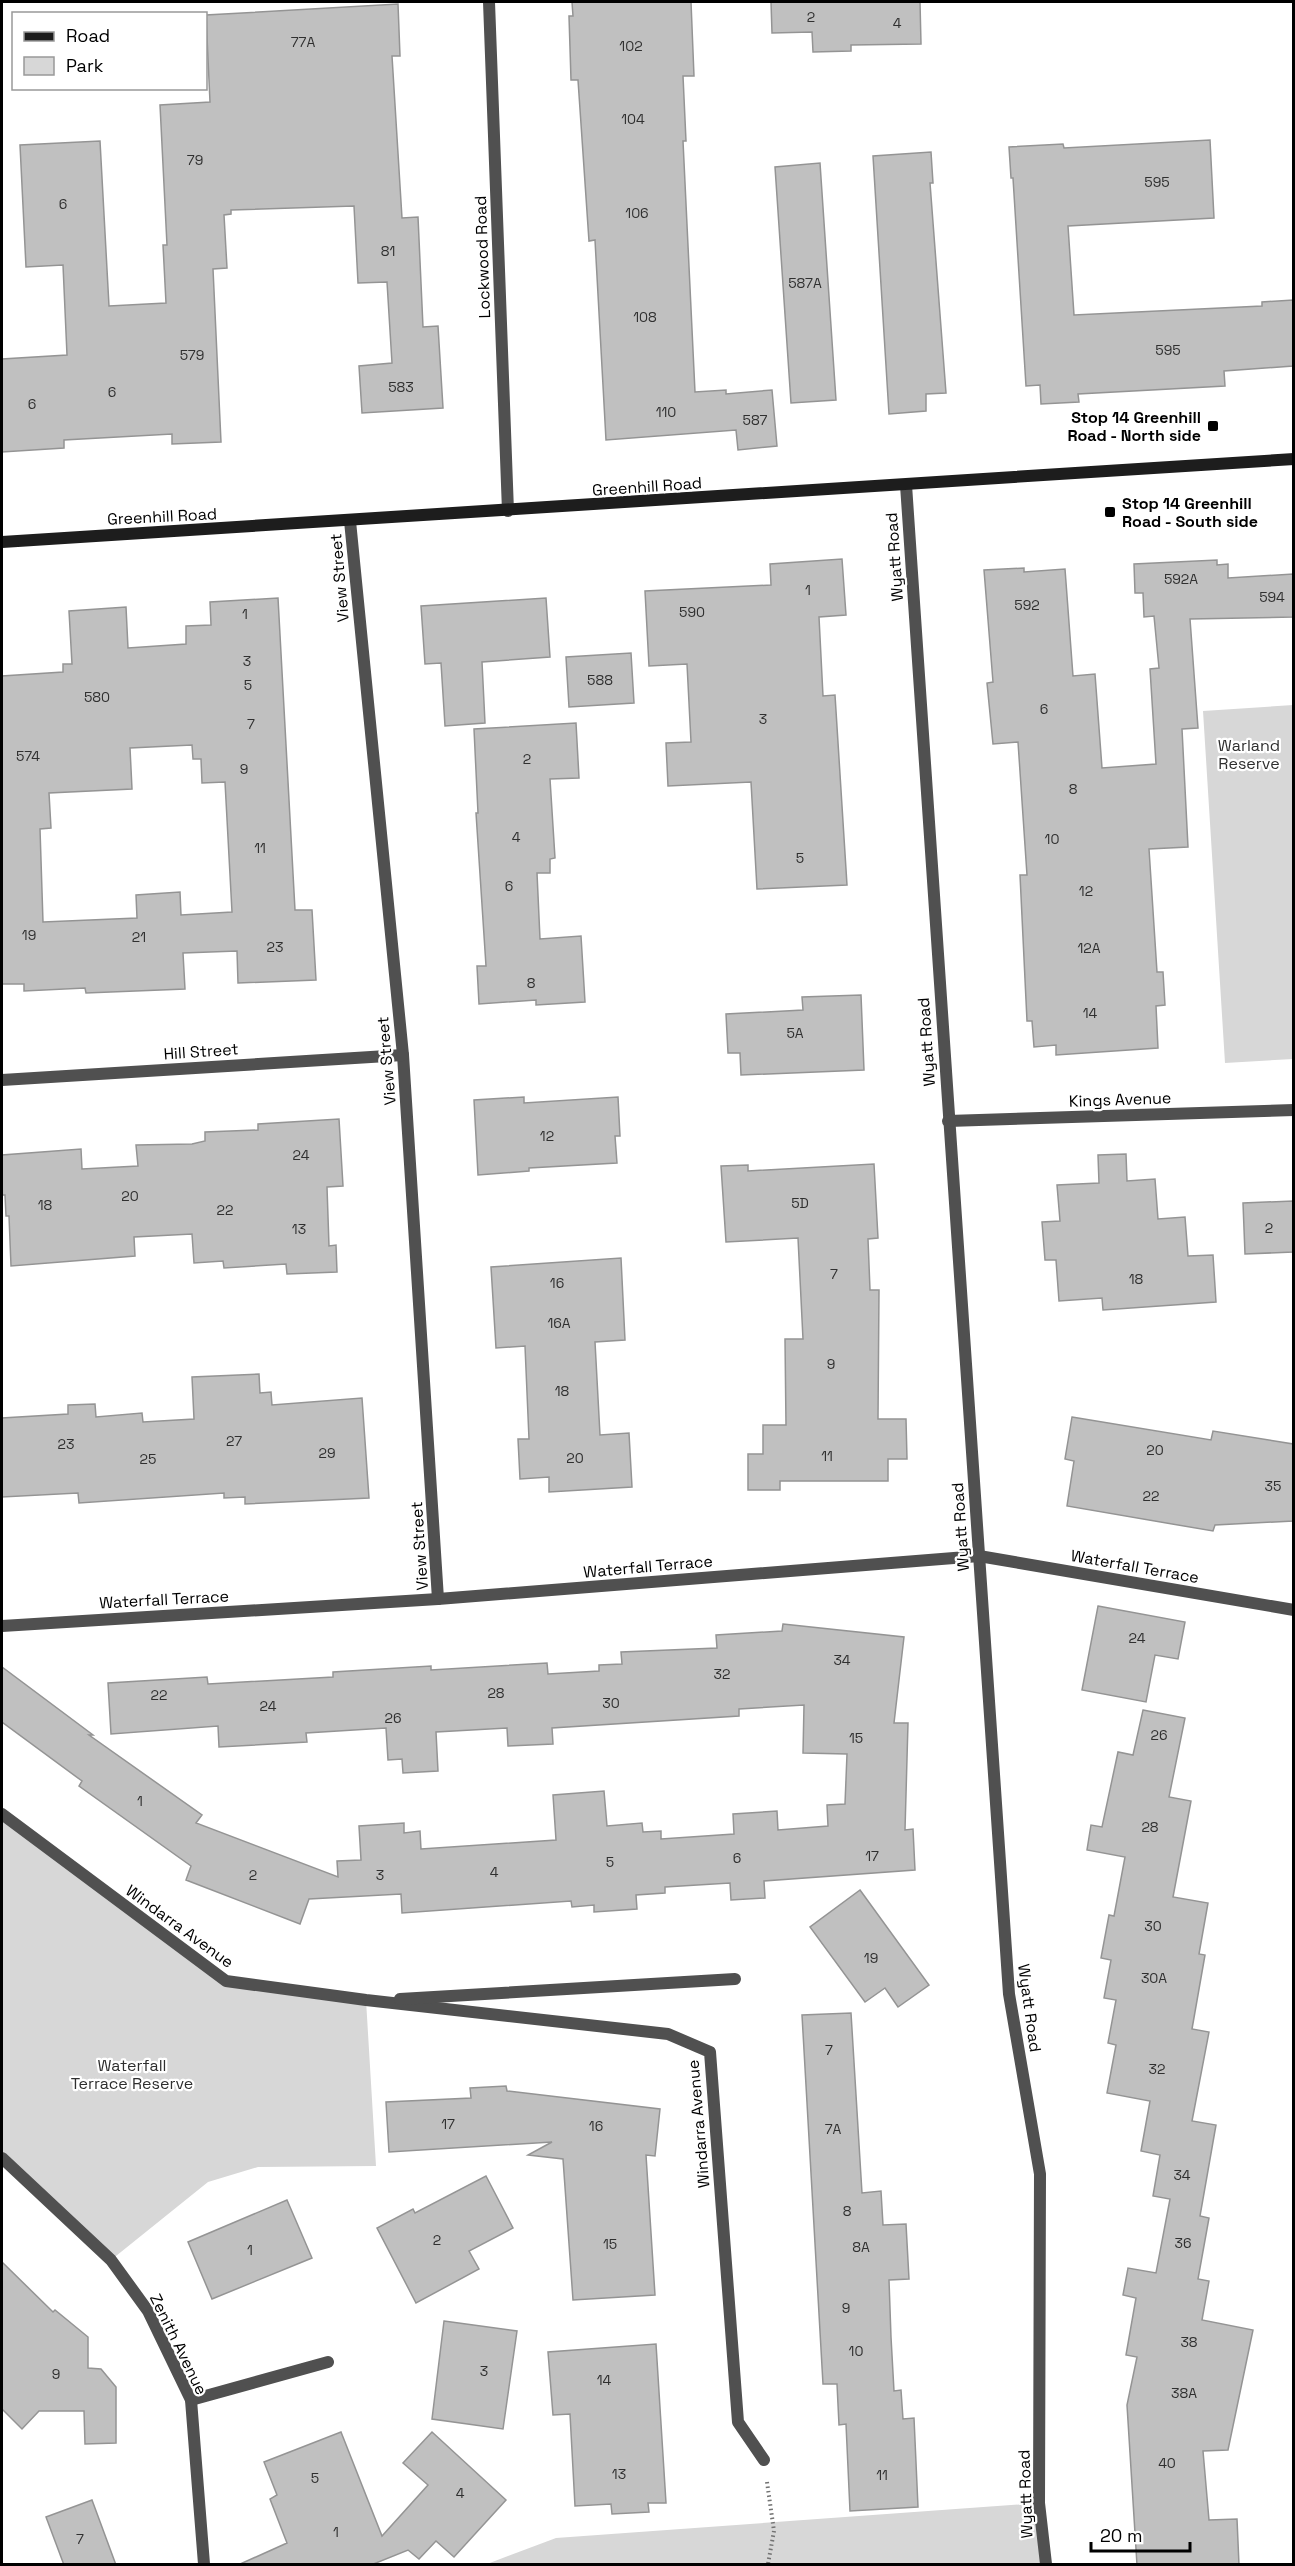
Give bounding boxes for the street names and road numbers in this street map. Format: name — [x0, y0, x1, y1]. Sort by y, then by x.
street label: Lockwood Road — [470, 195, 495, 319]
street label: Greenhill Road — [591, 472, 703, 501]
street label: Greenhill Road — [107, 503, 218, 530]
street label: Wyatt Road — [881, 512, 908, 602]
street label: View Street — [325, 533, 354, 623]
street label: Wyatt Road — [913, 997, 940, 1087]
street label: View Street — [372, 1016, 401, 1106]
street label: Hill Street — [163, 1038, 239, 1065]
street label: Kings Avenue — [1068, 1087, 1172, 1112]
street label: Wyatt Road — [947, 1482, 974, 1572]
street label: View Street — [406, 1501, 433, 1591]
street label: Waterfall Terrace — [1069, 1545, 1201, 1588]
street label: Waterfall Terrace — [582, 1550, 714, 1583]
street label: Waterfall Terrace — [99, 1586, 229, 1613]
street label: Windarra Avenue — [121, 1880, 238, 1973]
street label: Wyatt Road — [1013, 1963, 1046, 2054]
street label: Windarra Avenue — [682, 2059, 715, 2189]
street label: Zenith Avenue — [145, 2290, 212, 2398]
street label: Wyatt Road — [1013, 2449, 1038, 2539]

